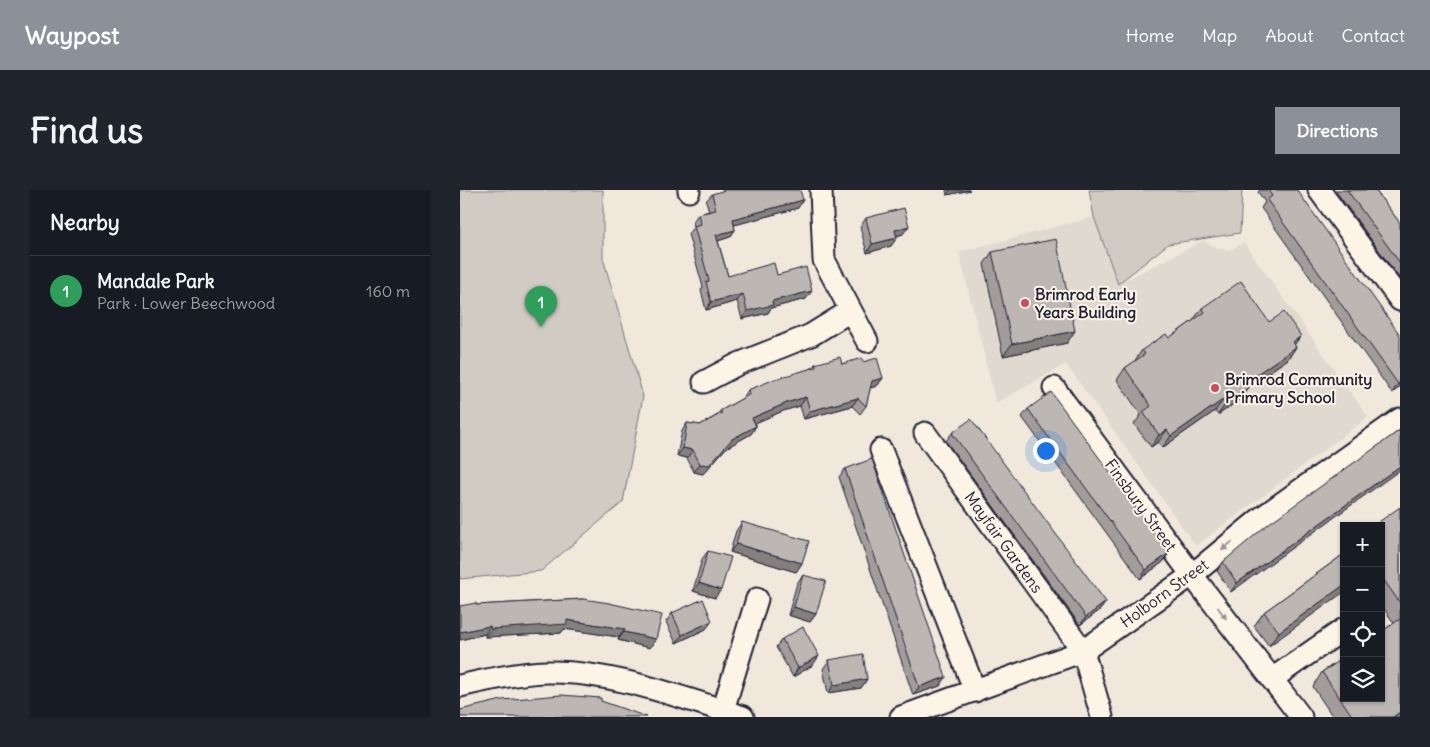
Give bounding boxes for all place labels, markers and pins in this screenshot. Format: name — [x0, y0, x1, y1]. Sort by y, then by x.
place label: Brimrod Early Years Building — [1034, 284, 1136, 323]
pin: 1 — [525, 286, 557, 327]
marker: Brimrod Early Years Building — [1019, 297, 1031, 309]
place label: Brimrod Community Primary School — [1225, 369, 1372, 408]
marker: Brimrod Community Primary School — [1209, 382, 1221, 394]

